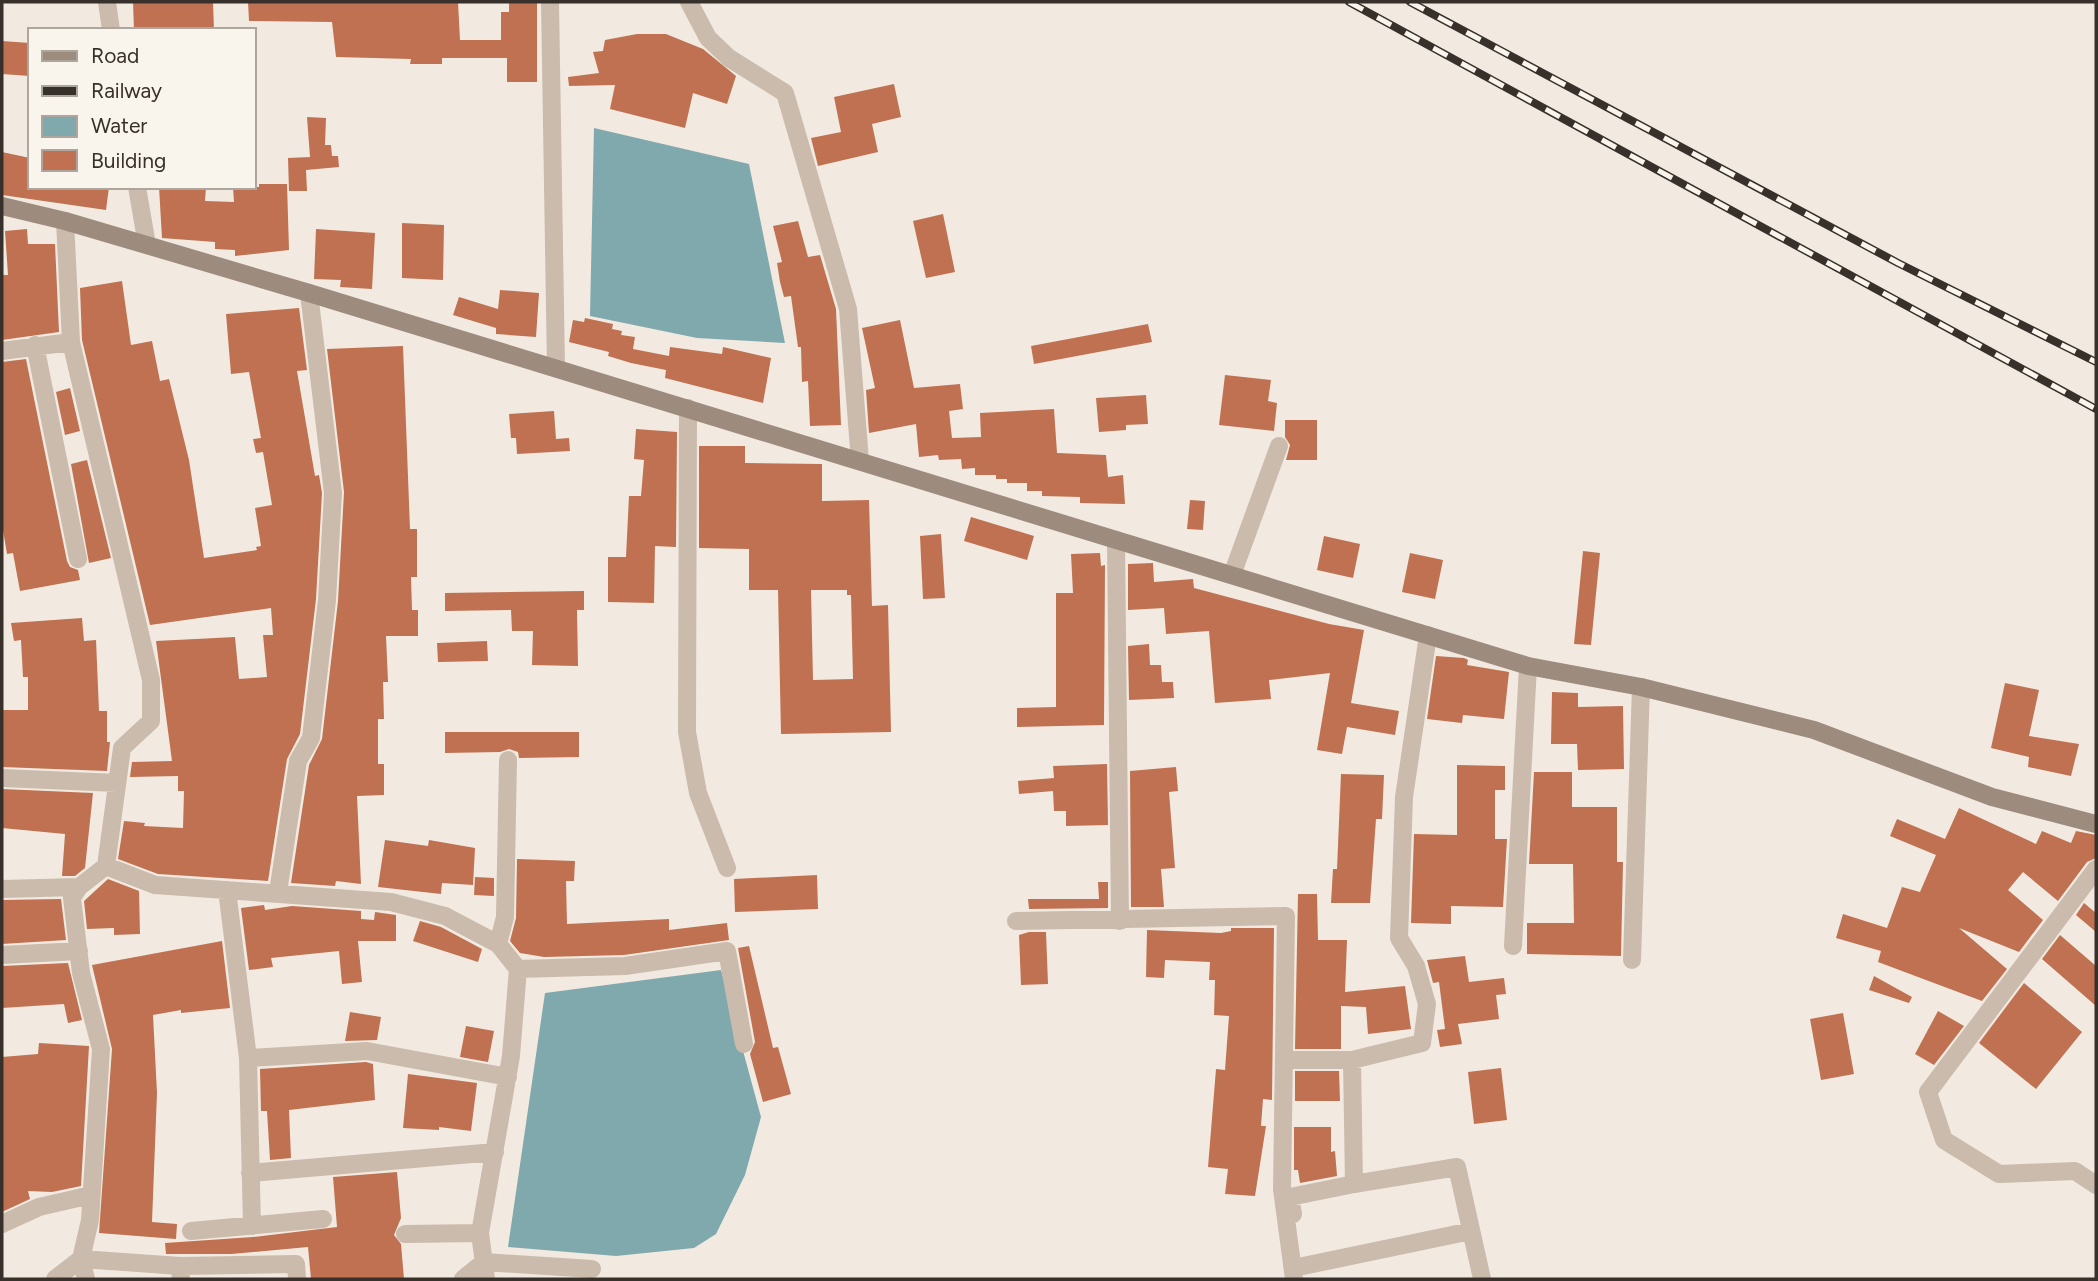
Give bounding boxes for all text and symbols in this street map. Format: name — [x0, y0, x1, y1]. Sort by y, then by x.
legend — [28, 28, 256, 189]
text: Road — [91, 43, 139, 68]
text: Railway — [91, 78, 162, 103]
text: Water — [91, 113, 147, 138]
text: Building — [91, 148, 166, 173]

